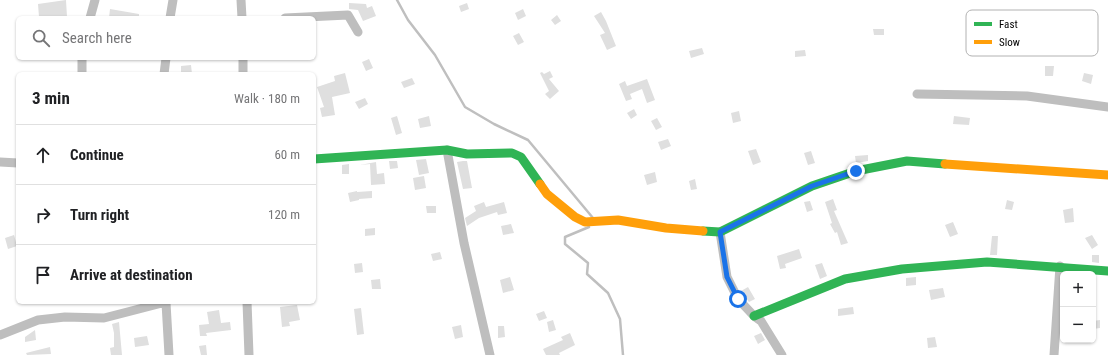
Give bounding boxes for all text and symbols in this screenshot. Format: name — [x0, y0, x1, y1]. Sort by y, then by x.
legend — [966, 10, 1098, 56]
search box — [16, 16, 316, 60]
text: Fast — [999, 18, 1018, 31]
icon: search — [30, 27, 52, 49]
text: Search here — [62, 29, 132, 47]
text: Slow — [999, 36, 1020, 49]
text: 3 min — [32, 88, 70, 108]
text: Walk · 180 m — [234, 91, 300, 106]
icon: ahead — [32, 144, 54, 166]
text: Continue — [70, 146, 124, 164]
text: 60 m — [274, 147, 300, 162]
route end — [847, 162, 865, 180]
icon: right — [32, 204, 54, 226]
text: Turn right — [70, 206, 129, 224]
text: 120 m — [268, 207, 300, 222]
icon: arrive — [32, 264, 54, 286]
text: Arrive at destination — [70, 266, 193, 284]
map controls — [1060, 271, 1096, 343]
button: + — [1060, 271, 1096, 307]
route start — [729, 290, 747, 308]
button: − — [1060, 307, 1096, 343]

